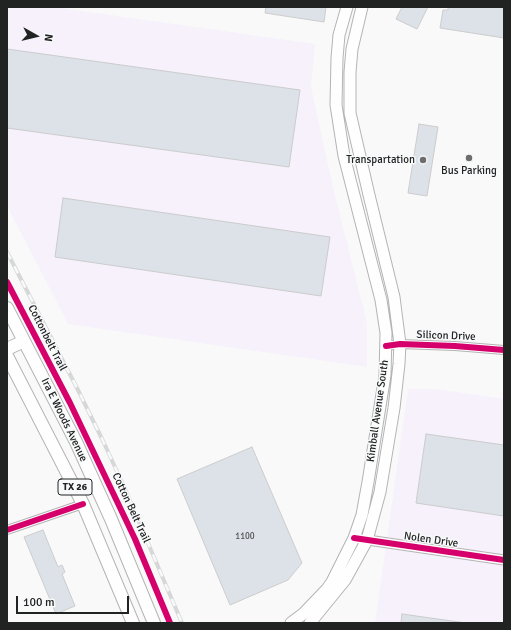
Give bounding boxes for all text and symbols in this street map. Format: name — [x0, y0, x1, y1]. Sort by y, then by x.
north arrow — [16, 16, 56, 56]
text: N — [41, 33, 55, 42]
place label: Transpartation — [346, 153, 415, 167]
marker: Bus Parking — [464, 153, 474, 163]
marker: Transpartation — [418, 155, 428, 165]
place label: Bus Parking — [441, 164, 497, 178]
street label: Cottonbelt Trail — [25, 303, 69, 373]
street label: Silicon Drive — [416, 328, 476, 344]
street label: Kimball Avenue South — [364, 359, 392, 463]
street label: Ira E Woods Avenue — [38, 376, 90, 464]
street label: Cotton Belt Trail — [109, 471, 153, 545]
road number: TX 26 — [58, 479, 92, 495]
street label: Nolen Drive — [403, 530, 459, 550]
house number: 1100 — [235, 532, 255, 542]
scale bar — [18, 588, 131, 614]
text: 100 m — [23, 595, 55, 610]

